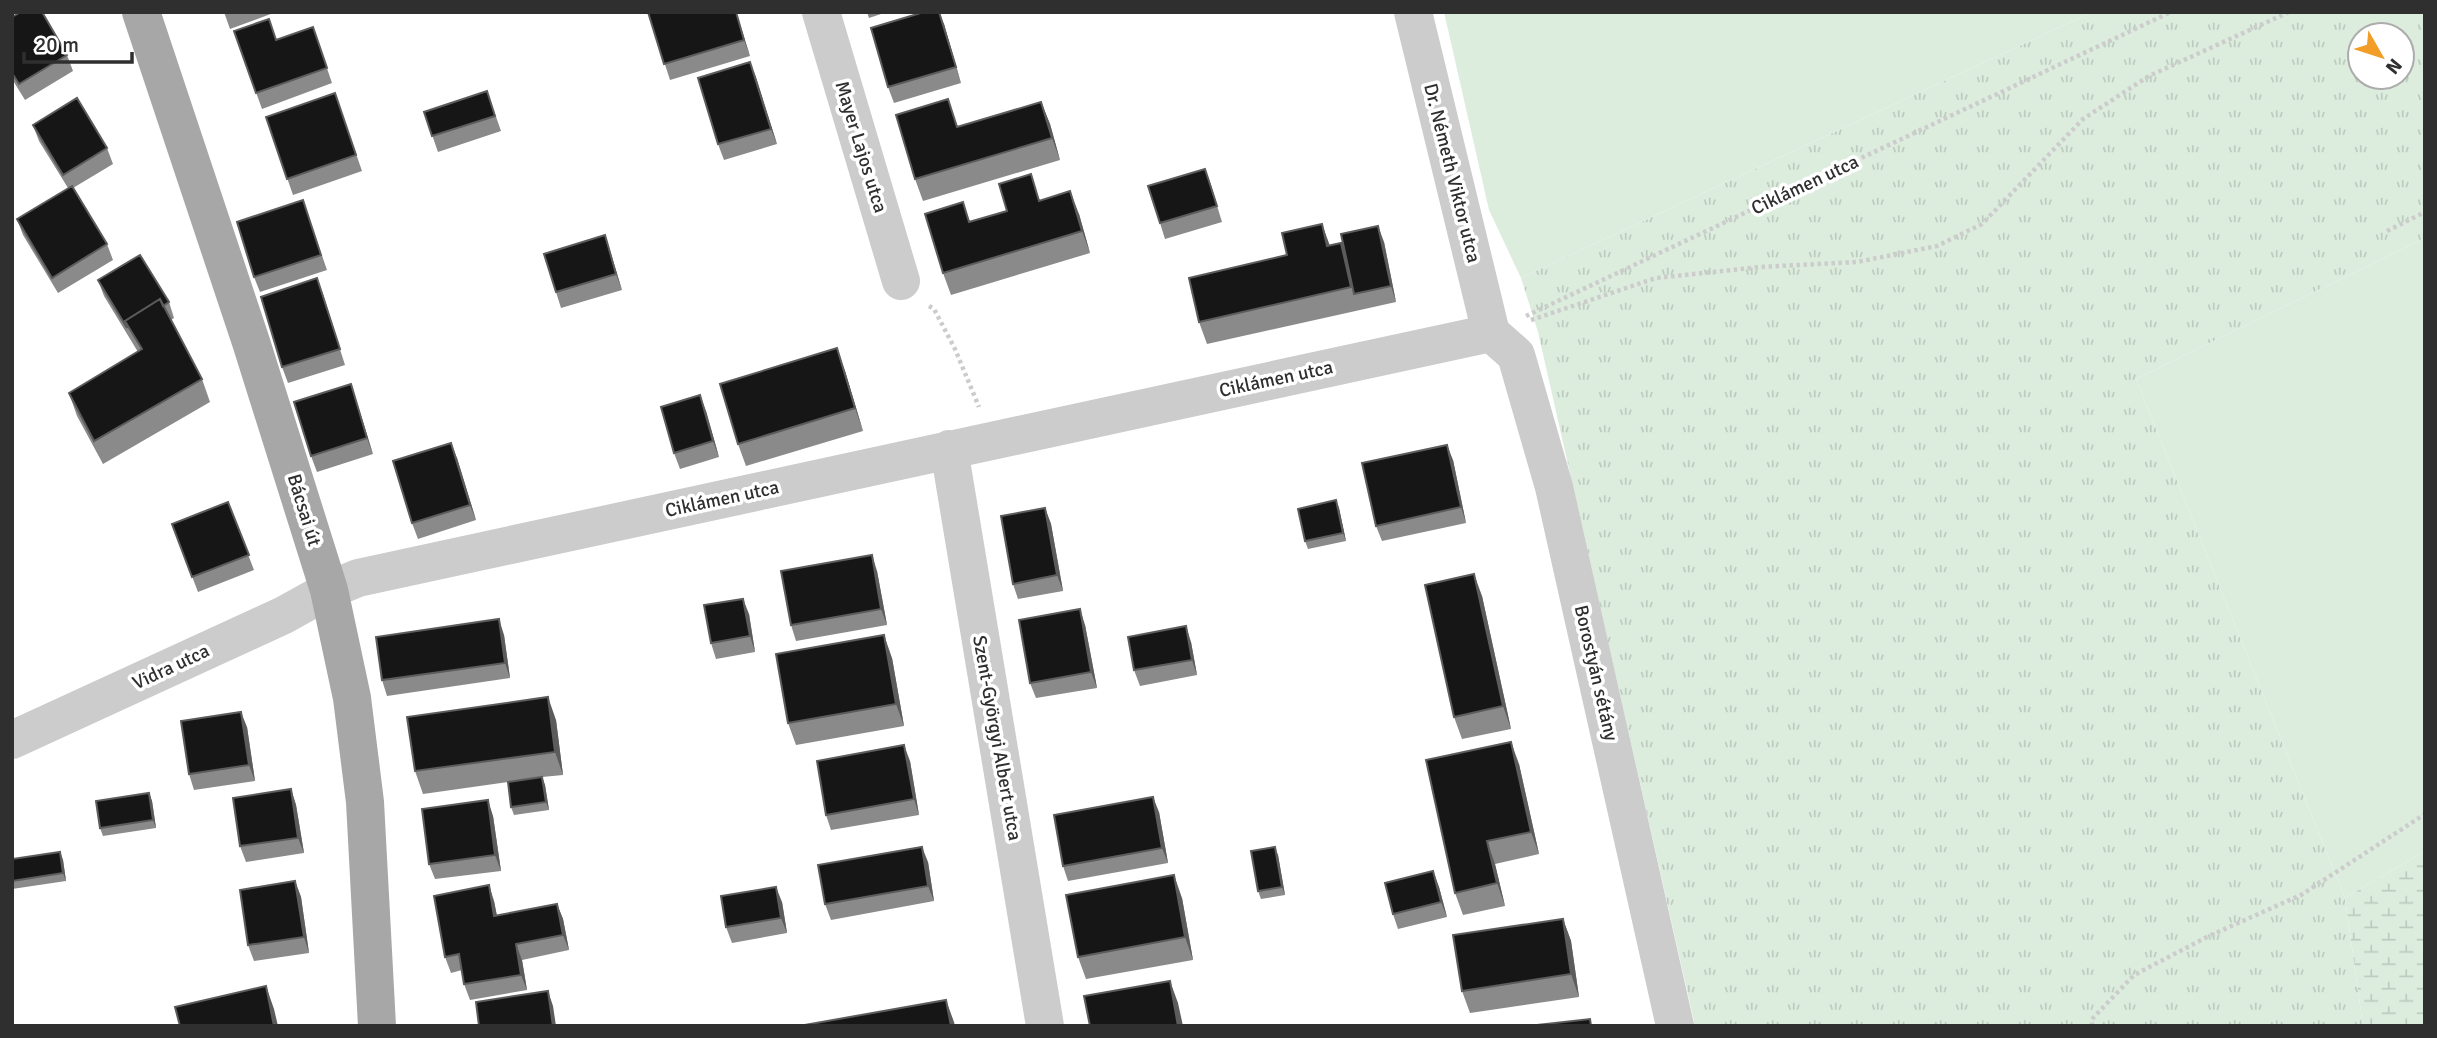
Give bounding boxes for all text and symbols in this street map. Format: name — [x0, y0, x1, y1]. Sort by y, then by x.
scale bar — [24, 21, 133, 65]
north arrow — [2346, 21, 2416, 91]
text: 20 m — [35, 32, 79, 58]
text: N — [2380, 53, 2407, 79]
street label: Mayer Lajos utca — [830, 78, 892, 216]
street label: Dr. Németh Viktor utca — [1418, 81, 1486, 265]
street label: Ciklámen utca — [1747, 150, 1863, 220]
street label: Ciklámen utca — [1217, 355, 1335, 403]
street label: Bácsai út — [282, 471, 326, 549]
street label: Ciklámen utca — [663, 475, 781, 523]
street label: Borostyán sétány — [1569, 603, 1623, 743]
street label: Szent-Györgyi Albert utca — [967, 634, 1027, 842]
street label: Vidra utca — [129, 639, 213, 695]

